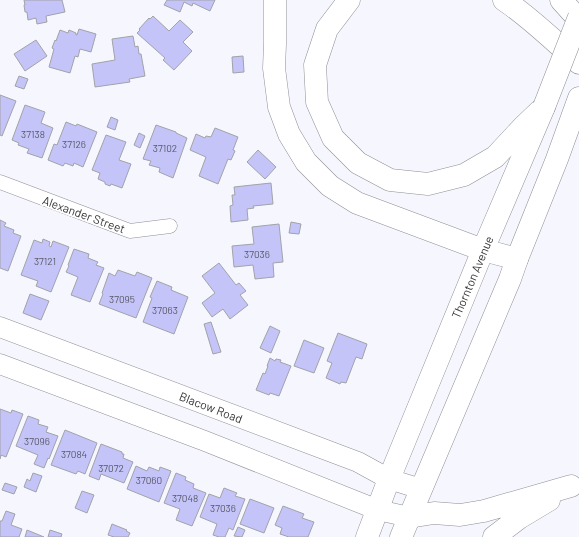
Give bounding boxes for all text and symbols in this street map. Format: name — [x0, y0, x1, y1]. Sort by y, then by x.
house number: 37138 — [21, 128, 45, 140]
house number: 37126 — [62, 138, 86, 150]
house number: 37102 — [153, 142, 177, 154]
street label: Alexander Street — [41, 193, 127, 235]
street label: Thornton Avenue — [448, 234, 496, 320]
house number: 37036 — [244, 248, 270, 260]
house number: 37121 — [34, 255, 56, 267]
house number: 37095 — [109, 293, 135, 305]
house number: 37063 — [152, 304, 178, 316]
street label: Blacow Road — [177, 389, 245, 425]
house number: 37096 — [24, 435, 50, 447]
house number: 37084 — [61, 448, 87, 460]
house number: 37072 — [98, 462, 124, 474]
house number: 37060 — [136, 474, 162, 486]
house number: 37048 — [172, 492, 198, 504]
house number: 37036 — [210, 502, 236, 514]

